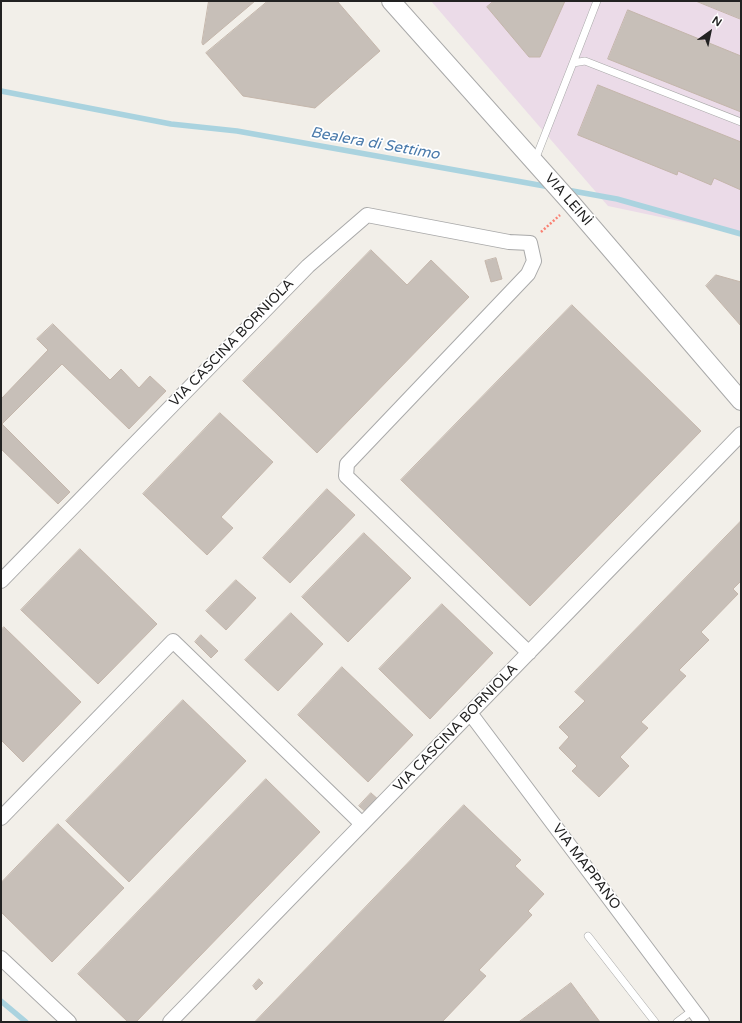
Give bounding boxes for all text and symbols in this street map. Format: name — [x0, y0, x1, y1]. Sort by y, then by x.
north arrow — [690, 12, 730, 52]
text: N — [710, 14, 724, 29]
water label: Bealera di Settimo — [309, 124, 441, 164]
street label: VIA LEINÌ — [541, 170, 595, 230]
street label: VIA CASCINA BORNIOLA — [166, 275, 298, 411]
street label: VIA CASCINA BORNIOLA — [390, 660, 522, 796]
street label: VIA MAPPANO — [548, 821, 624, 913]

